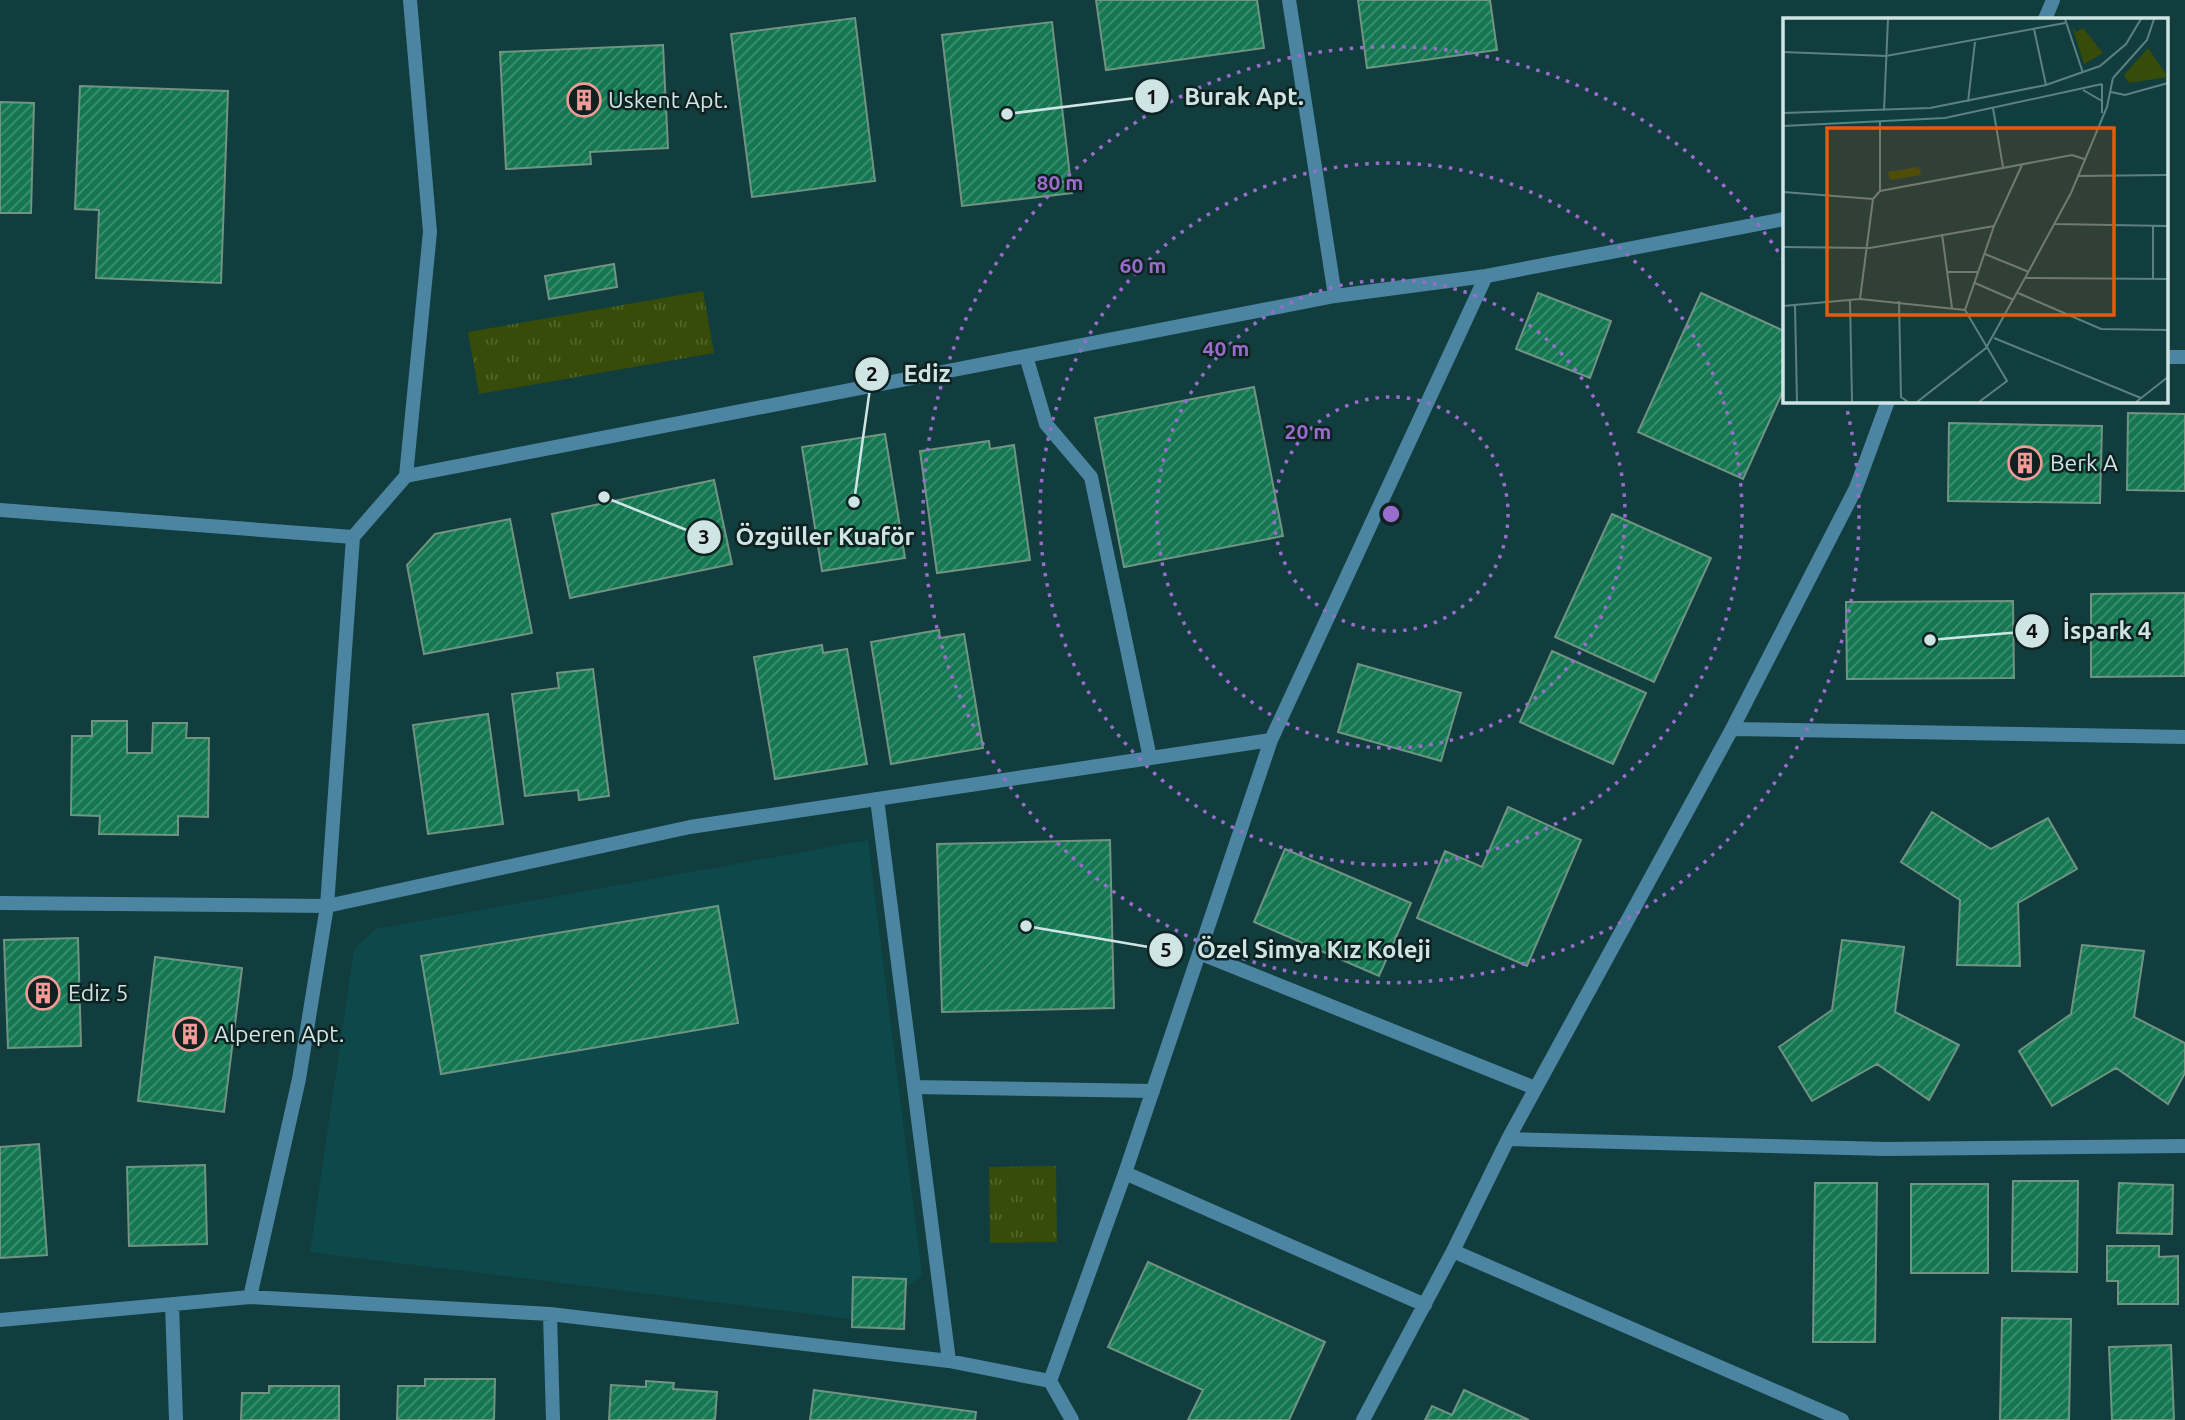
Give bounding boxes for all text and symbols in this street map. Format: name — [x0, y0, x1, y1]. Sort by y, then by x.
inset map — [1783, 18, 2168, 402]
callout: Burak Apt. — [1135, 74, 1317, 119]
building icon: Uskent Apt. — [565, 81, 603, 119]
text: Burak Apt. — [1184, 83, 1304, 110]
text: 1 — [1146, 84, 1158, 108]
place label: Uskent Apt. — [608, 87, 728, 112]
text: 80 m — [1037, 170, 1083, 194]
text: 60 m — [1120, 253, 1166, 277]
text: 40 m — [1203, 336, 1249, 360]
callout: Ediz — [854, 351, 964, 396]
text: Ediz — [904, 360, 950, 387]
text: 2 — [866, 361, 878, 385]
text: 20 m — [1285, 419, 1331, 443]
building icon: Berk A — [2006, 444, 2044, 482]
place label: Berk A — [2050, 450, 2118, 475]
centre of rings — [1379, 502, 1403, 526]
callout: Özgüller Kuaför — [687, 514, 929, 559]
text: Özgüller Kuaför — [736, 522, 915, 550]
text: 3 — [698, 524, 710, 548]
callout: İspark 4 — [2014, 608, 2166, 653]
text: İspark 4 — [2063, 617, 2151, 644]
text: 4 — [2026, 618, 2038, 642]
callout: Özel Simya Kız Koleji — [1148, 927, 1445, 972]
text: Özel Simya Kız Koleji — [1197, 935, 1431, 963]
text: 5 — [1160, 937, 1172, 961]
building icon: Ediz 5 — [24, 974, 62, 1012]
place label: Ediz 5 — [68, 980, 129, 1005]
building icon: Alperen Apt. — [171, 1015, 209, 1053]
place label: Alperen Apt. — [214, 1021, 344, 1046]

